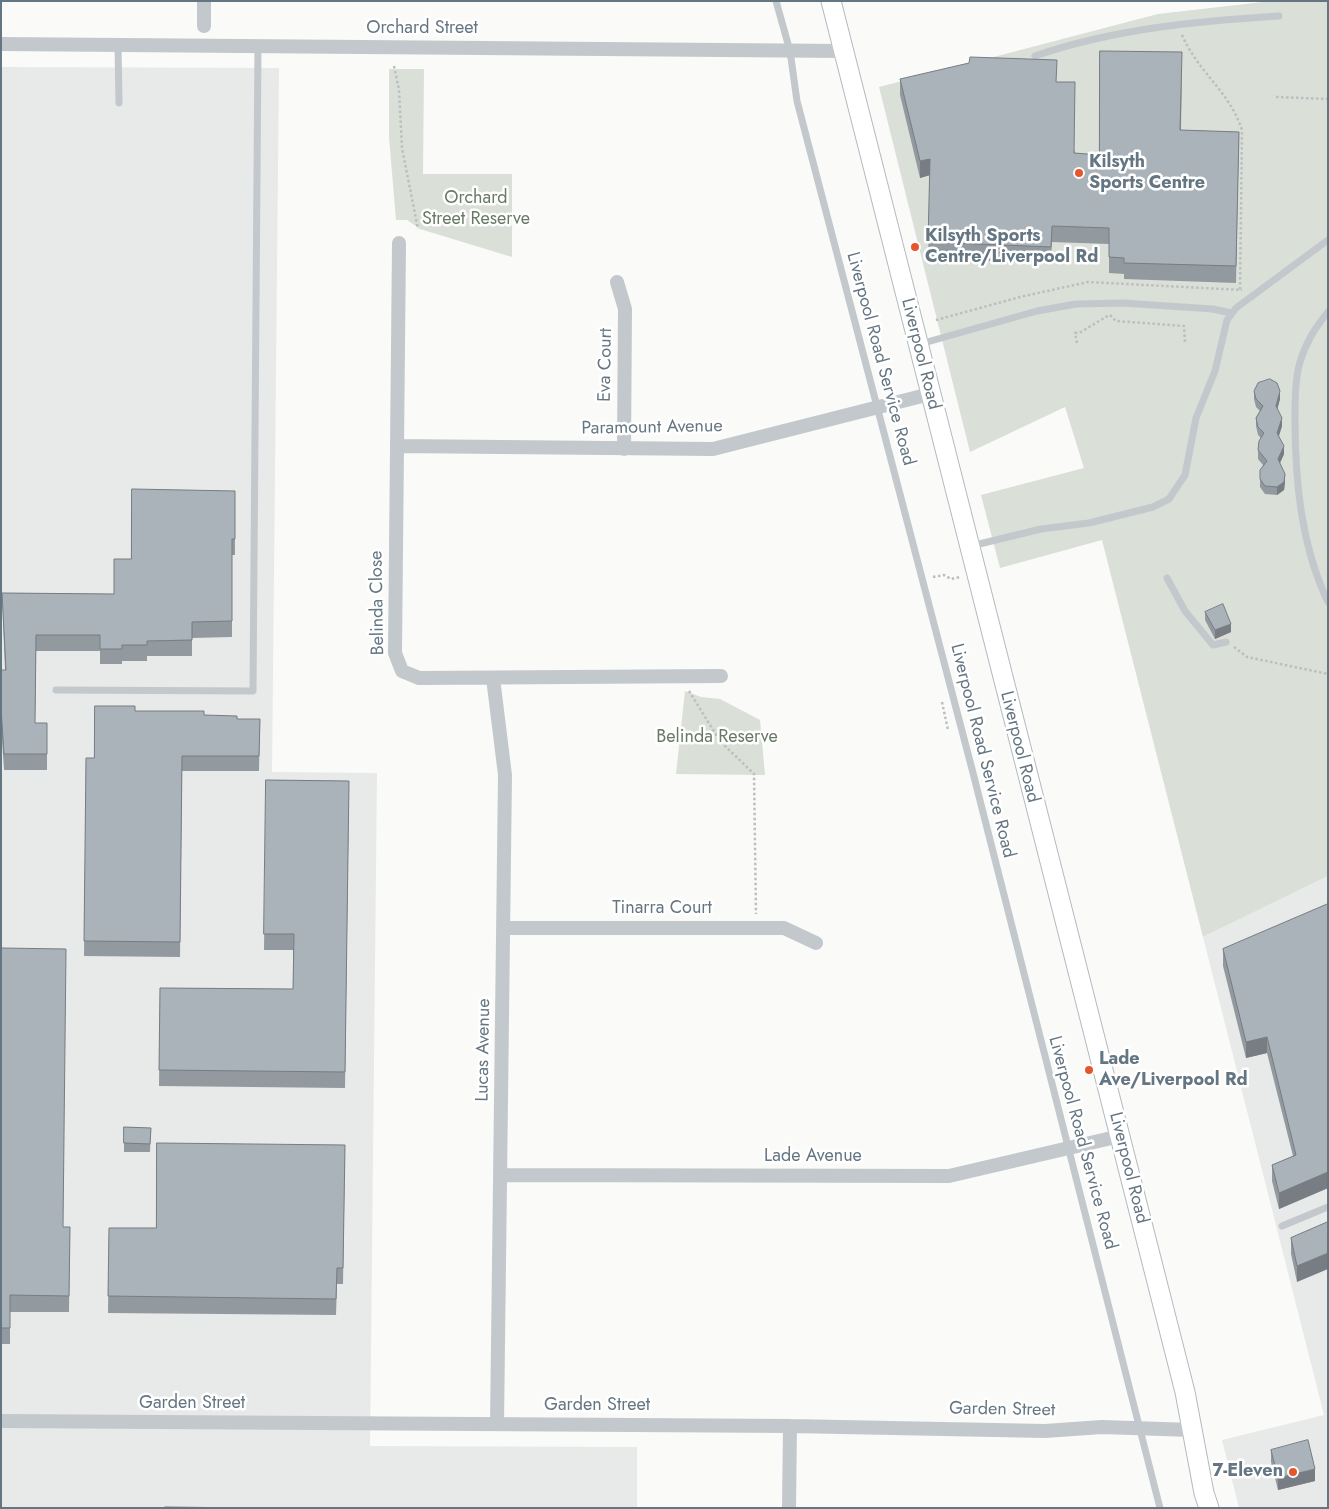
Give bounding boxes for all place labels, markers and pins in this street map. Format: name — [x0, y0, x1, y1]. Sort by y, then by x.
place label: Kilsyth Sports Centre — [1089, 152, 1205, 194]
marker: Kilsyth Sports Centre — [1073, 167, 1085, 179]
place label: Kilsyth Sports Centre/Liverpool Rd — [925, 226, 1098, 268]
marker: Kilsyth Sports Centre/Liverpool Rd — [909, 241, 921, 253]
place label: Lade Ave/Liverpool Rd — [1099, 1049, 1248, 1092]
marker: Lade Ave/Liverpool Rd — [1083, 1064, 1095, 1076]
place label: 7-Eleven — [1213, 1461, 1283, 1483]
marker: 7-Eleven — [1287, 1466, 1299, 1478]

